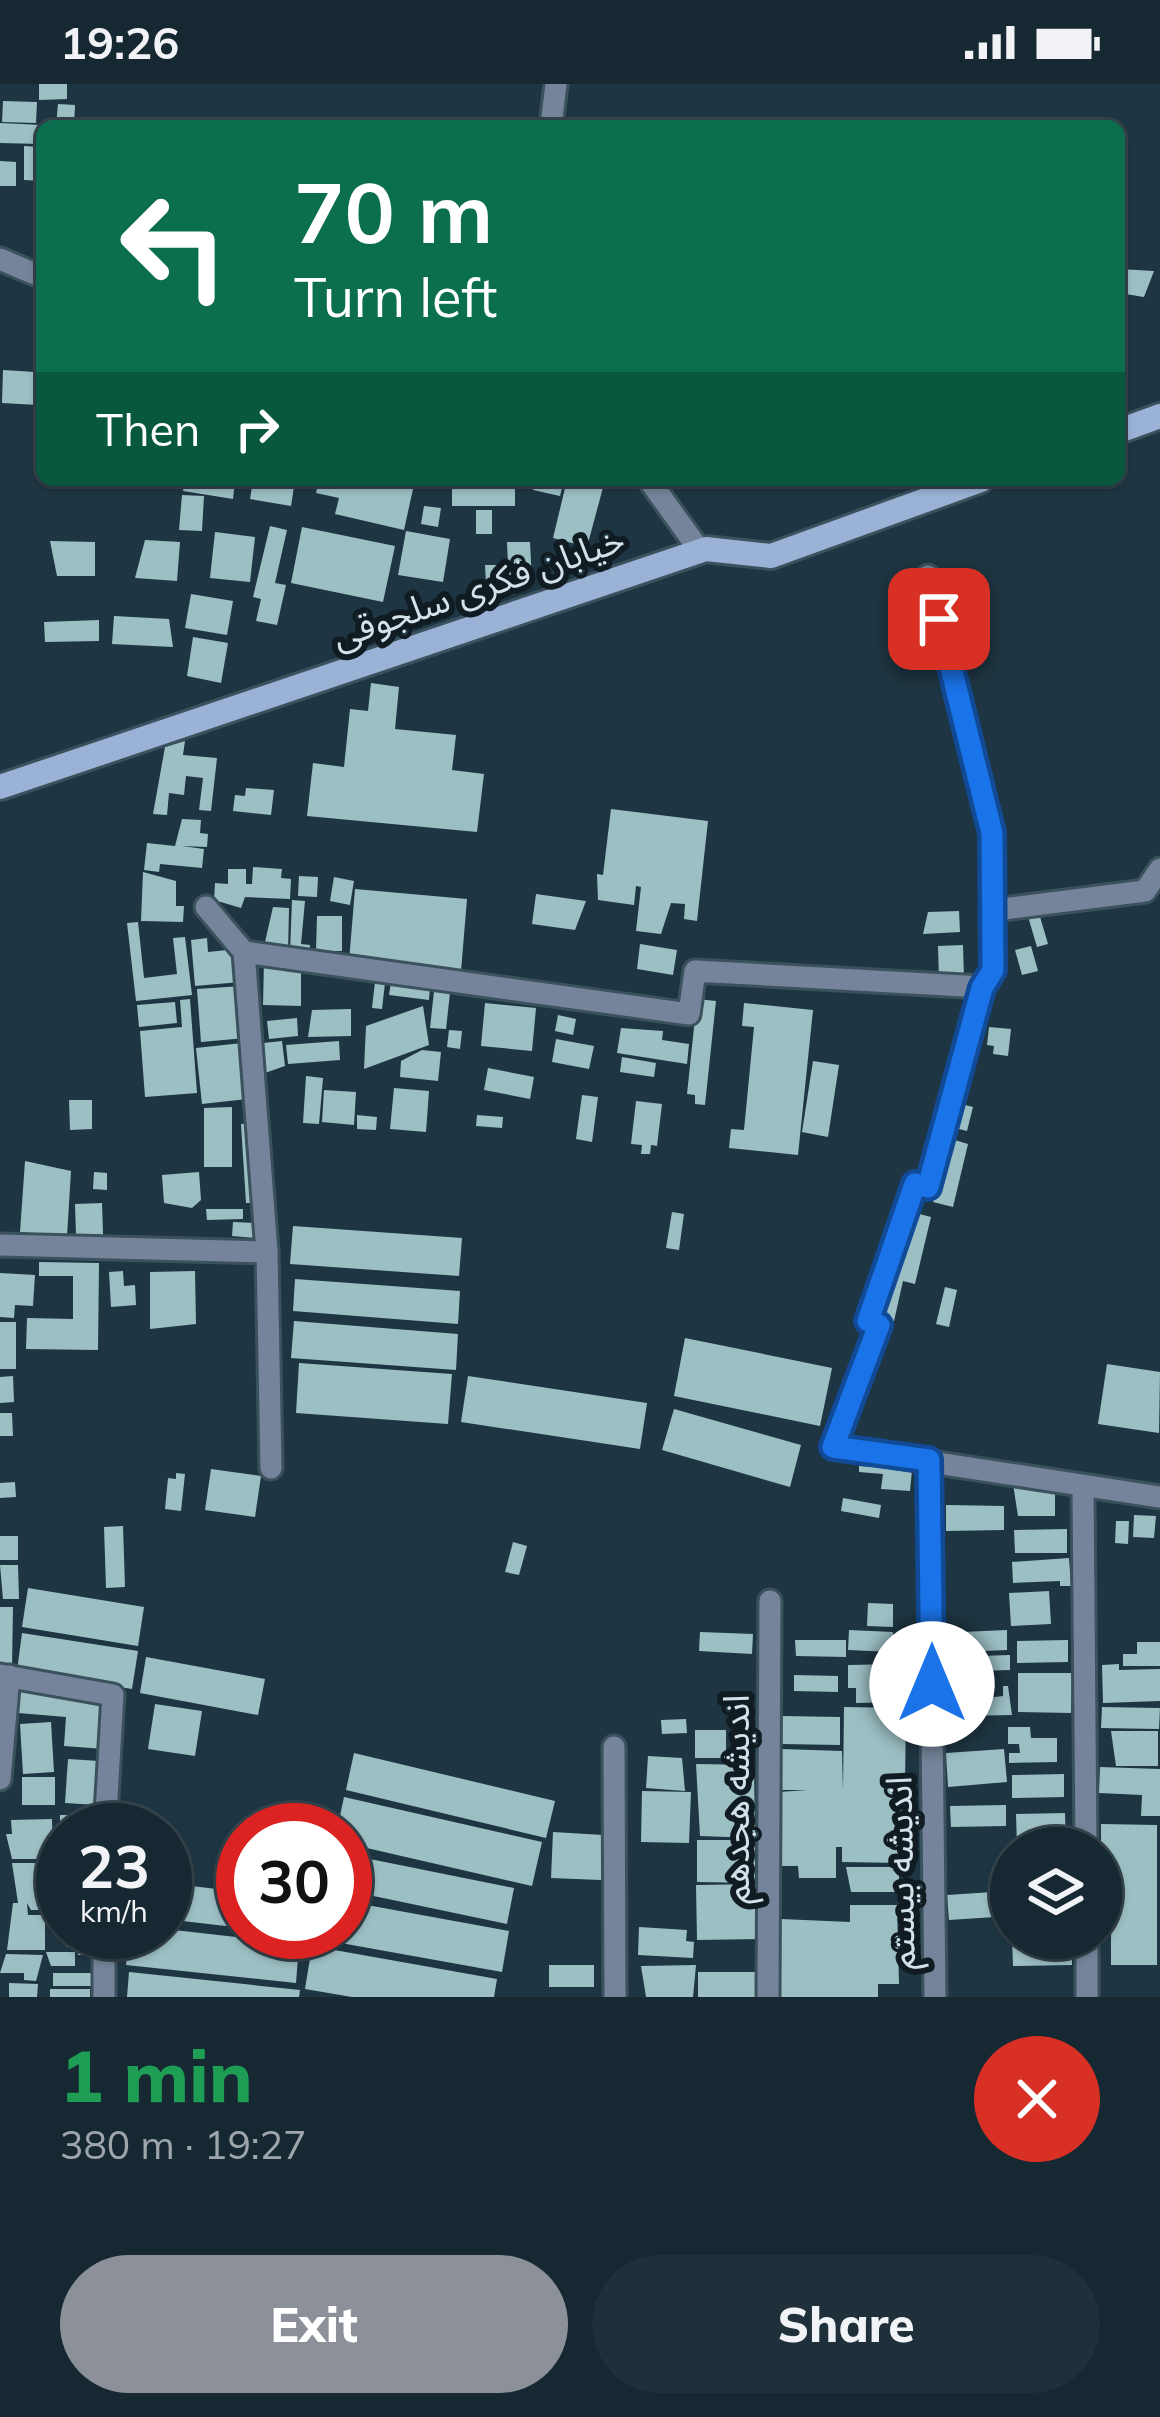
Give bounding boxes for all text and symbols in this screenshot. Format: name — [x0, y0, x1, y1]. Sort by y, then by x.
text: 19:26 — [60, 14, 179, 70]
text: 70 m — [294, 159, 493, 264]
icon: left — [96, 168, 252, 324]
text: Turn left — [294, 263, 497, 331]
icon: right — [224, 396, 290, 462]
text: Then — [96, 401, 200, 457]
street label: خیابان فکری سلجوقی — [326, 515, 630, 658]
pin — [888, 568, 990, 670]
icon: arrive — [906, 586, 972, 652]
position arrow — [869, 1621, 995, 1747]
street label: اندیشه هجدهم — [713, 1694, 764, 1904]
street label: اندیشه بیستم — [875, 1776, 930, 1970]
speed limit sign: 30 — [216, 1803, 372, 1959]
map controls — [990, 1827, 1122, 1959]
button: layers — [990, 1827, 1122, 1959]
text: 23 — [78, 1828, 150, 1903]
text: km/h — [80, 1892, 148, 1930]
text: 1 min — [60, 2030, 253, 2120]
button: close — [974, 2036, 1100, 2162]
text: 380 m · 19:27 — [60, 2120, 306, 2169]
button: Exit — [60, 2255, 568, 2393]
button: Share — [592, 2255, 1100, 2393]

